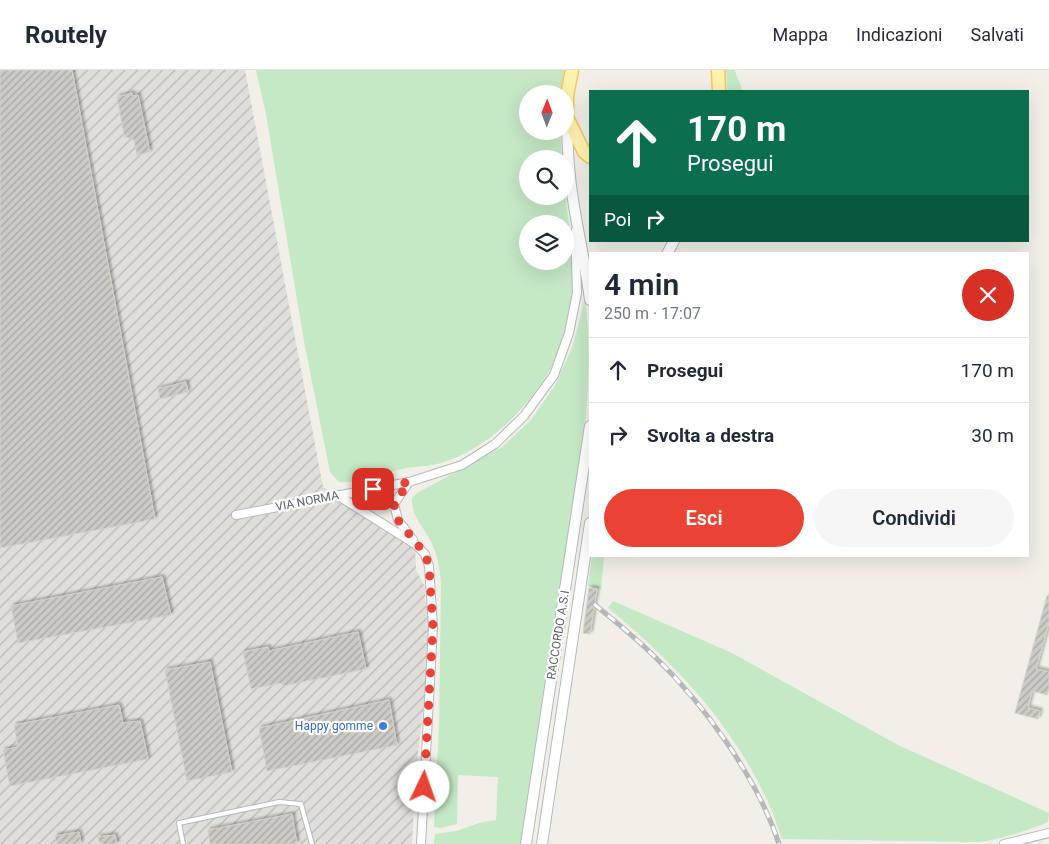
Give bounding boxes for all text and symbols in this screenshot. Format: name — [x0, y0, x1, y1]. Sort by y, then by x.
text: Routely — [25, 21, 107, 49]
text: Mappa — [773, 24, 828, 45]
text: Indicazioni — [856, 24, 943, 45]
text: Salvati — [971, 24, 1024, 45]
north arrow — [519, 85, 574, 140]
map controls — [519, 85, 574, 270]
text: 170 m — [687, 109, 786, 150]
icon: ahead — [604, 110, 669, 175]
button: search — [519, 150, 574, 205]
text: Prosegui — [687, 151, 774, 176]
icon: right — [641, 205, 669, 233]
text: Poi — [604, 208, 631, 231]
button: layers — [519, 215, 574, 270]
text: 4 min — [604, 267, 679, 302]
button: close — [962, 269, 1014, 321]
text: 250 m · 17:07 — [604, 304, 701, 323]
icon: ahead — [604, 356, 632, 384]
text: Prosegui — [647, 359, 723, 382]
text: 170 m — [961, 359, 1014, 382]
icon: right — [604, 421, 632, 449]
text: Svolta a destra — [647, 424, 774, 447]
text: 30 m — [971, 424, 1014, 447]
pin — [352, 468, 394, 510]
icon: arrive — [359, 475, 387, 503]
street label: VIA NORMA — [274, 488, 340, 514]
button: Esci — [604, 489, 804, 547]
button: Condividi — [814, 489, 1014, 547]
street label: RACCORDO A.S.I — [544, 589, 572, 681]
place label: Happy gomme — [295, 719, 373, 733]
marker: Happy gomme — [377, 720, 389, 732]
position arrow — [397, 760, 449, 812]

